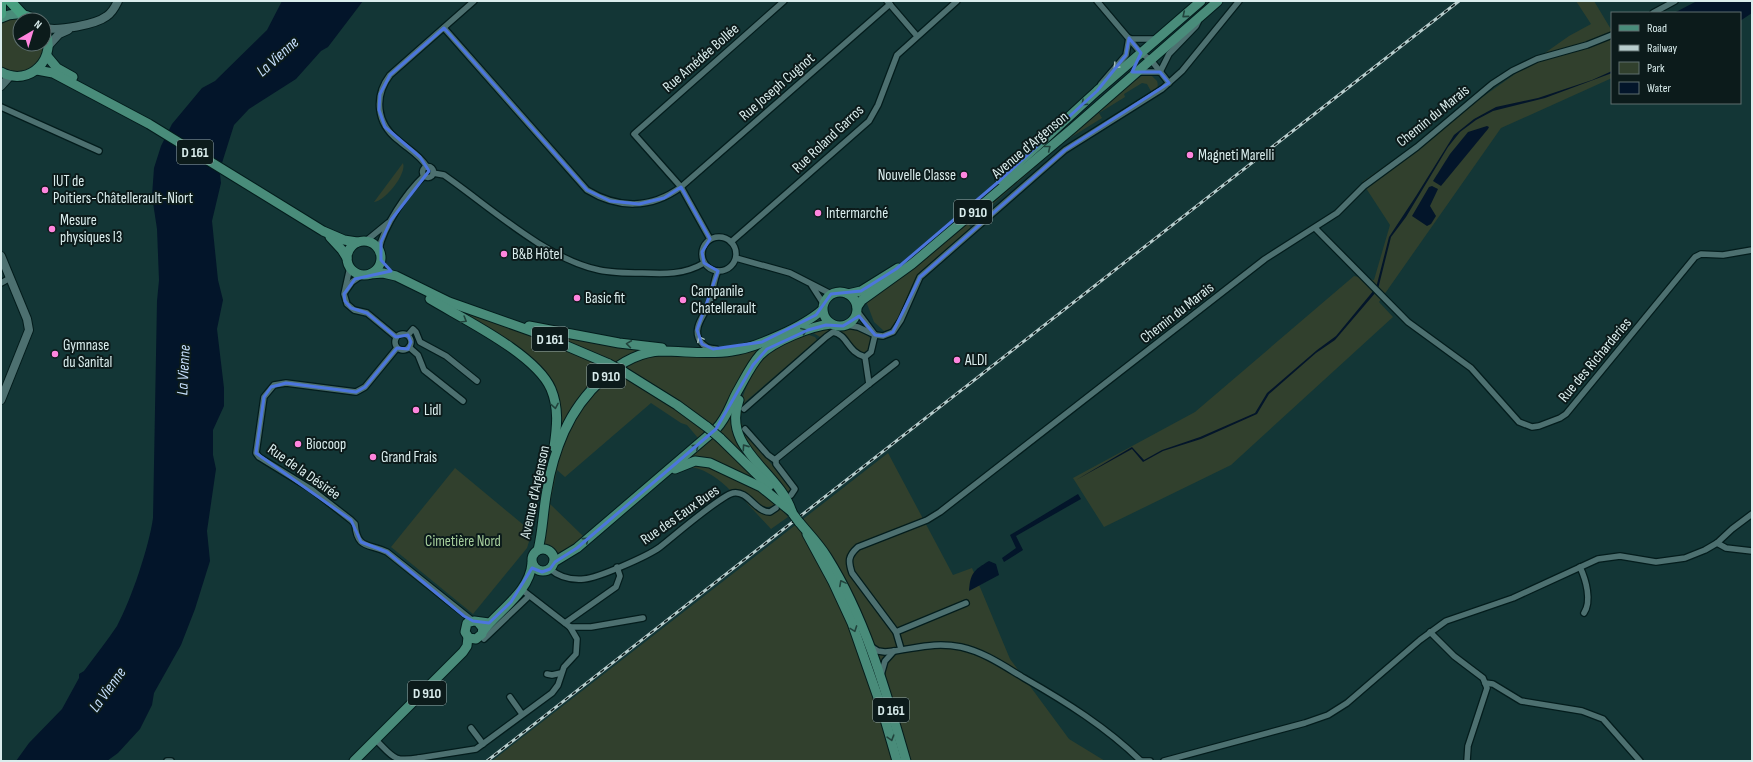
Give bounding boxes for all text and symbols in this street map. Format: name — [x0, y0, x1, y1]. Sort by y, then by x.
one-way arrow — [1182, 11, 1189, 18]
north arrow — [12, 12, 52, 52]
legend — [1611, 12, 1741, 104]
text: N — [32, 18, 44, 32]
street label: Rue Amédée Bollée — [659, 20, 743, 96]
text: Road — [1647, 21, 1667, 36]
water label: La Vienne — [253, 33, 303, 81]
text: Railway — [1647, 41, 1678, 56]
street label: Rue Joseph Cugnot — [735, 49, 819, 125]
one-way arrow — [1113, 61, 1121, 69]
text: Park — [1647, 61, 1665, 76]
street label: Chemin du Marais — [1393, 81, 1473, 151]
text: Water — [1647, 81, 1671, 96]
one-way arrow — [1081, 98, 1089, 106]
street label: Rue Roland Garros — [788, 101, 868, 177]
street label: Avenue d'Argenson — [987, 107, 1072, 183]
road number: D 161 — [177, 140, 213, 164]
one-way arrow — [1044, 146, 1051, 153]
place label: Magneti Marelli — [1198, 146, 1275, 165]
marker: Magneti Marelli — [1185, 150, 1195, 160]
place label: Nouvelle Classe — [878, 166, 956, 185]
marker: Nouvelle Classe — [959, 170, 969, 180]
place label: IUT de Poitiers-Châtellerault-Niort — [53, 172, 193, 208]
marker: IUT de Poitiers-Châtellerault-Niort — [40, 185, 50, 195]
road number: D 910 — [954, 200, 992, 224]
place label: Intermarché — [826, 204, 888, 223]
marker: Intermarché — [813, 208, 823, 218]
place label: Mesure physiques I3 — [60, 211, 122, 247]
marker: Mesure physiques I3 — [47, 224, 57, 234]
place label: B&B Hôtel — [512, 245, 562, 264]
marker: B&B Hôtel — [499, 249, 509, 259]
street label: Chemin du Marais — [1136, 278, 1218, 348]
place label: Campanile Chatellerault — [691, 282, 756, 318]
place label: Basic fit — [585, 289, 626, 308]
marker: Basic fit — [572, 293, 582, 303]
marker: Campanile Chatellerault — [678, 295, 688, 305]
street label: Rue des Richarderies — [1554, 314, 1636, 406]
one-way arrow — [460, 315, 467, 322]
road number: D 161 — [532, 327, 568, 351]
one-way arrow — [801, 328, 808, 336]
place label: Gymnase du Sanital — [63, 336, 112, 372]
one-way arrow — [697, 336, 705, 343]
one-way arrow — [626, 340, 632, 349]
water label: La Vienne — [173, 344, 195, 396]
marker: Gymnase du Sanital — [50, 349, 60, 359]
place label: ALDI — [964, 351, 987, 370]
marker: ALDI — [952, 355, 962, 365]
road number: D 910 — [587, 364, 625, 388]
place label: Lidl — [424, 401, 441, 420]
one-way arrow — [551, 403, 559, 409]
marker: Lidl — [411, 405, 421, 415]
place label: Biocoop — [306, 435, 346, 454]
marker: Biocoop — [293, 439, 303, 449]
street label: Rue de la Désirée — [264, 440, 344, 504]
street label: Avenue d'Argenson — [516, 444, 554, 541]
one-way arrow — [691, 444, 699, 451]
one-way arrow — [742, 444, 750, 451]
place label: Grand Frais — [381, 448, 437, 467]
marker: Grand Frais — [368, 452, 378, 462]
street label: Rue des Eaux Bues — [637, 481, 723, 549]
park label: Cimetière Nord — [425, 532, 501, 551]
one-way arrow — [582, 538, 589, 545]
one-way arrow — [839, 580, 847, 587]
one-way arrow — [849, 626, 857, 633]
water label: La Vienne — [85, 664, 131, 716]
road number: D 910 — [408, 681, 446, 705]
road number: D 161 — [873, 698, 909, 722]
one-way arrow — [886, 735, 895, 742]

